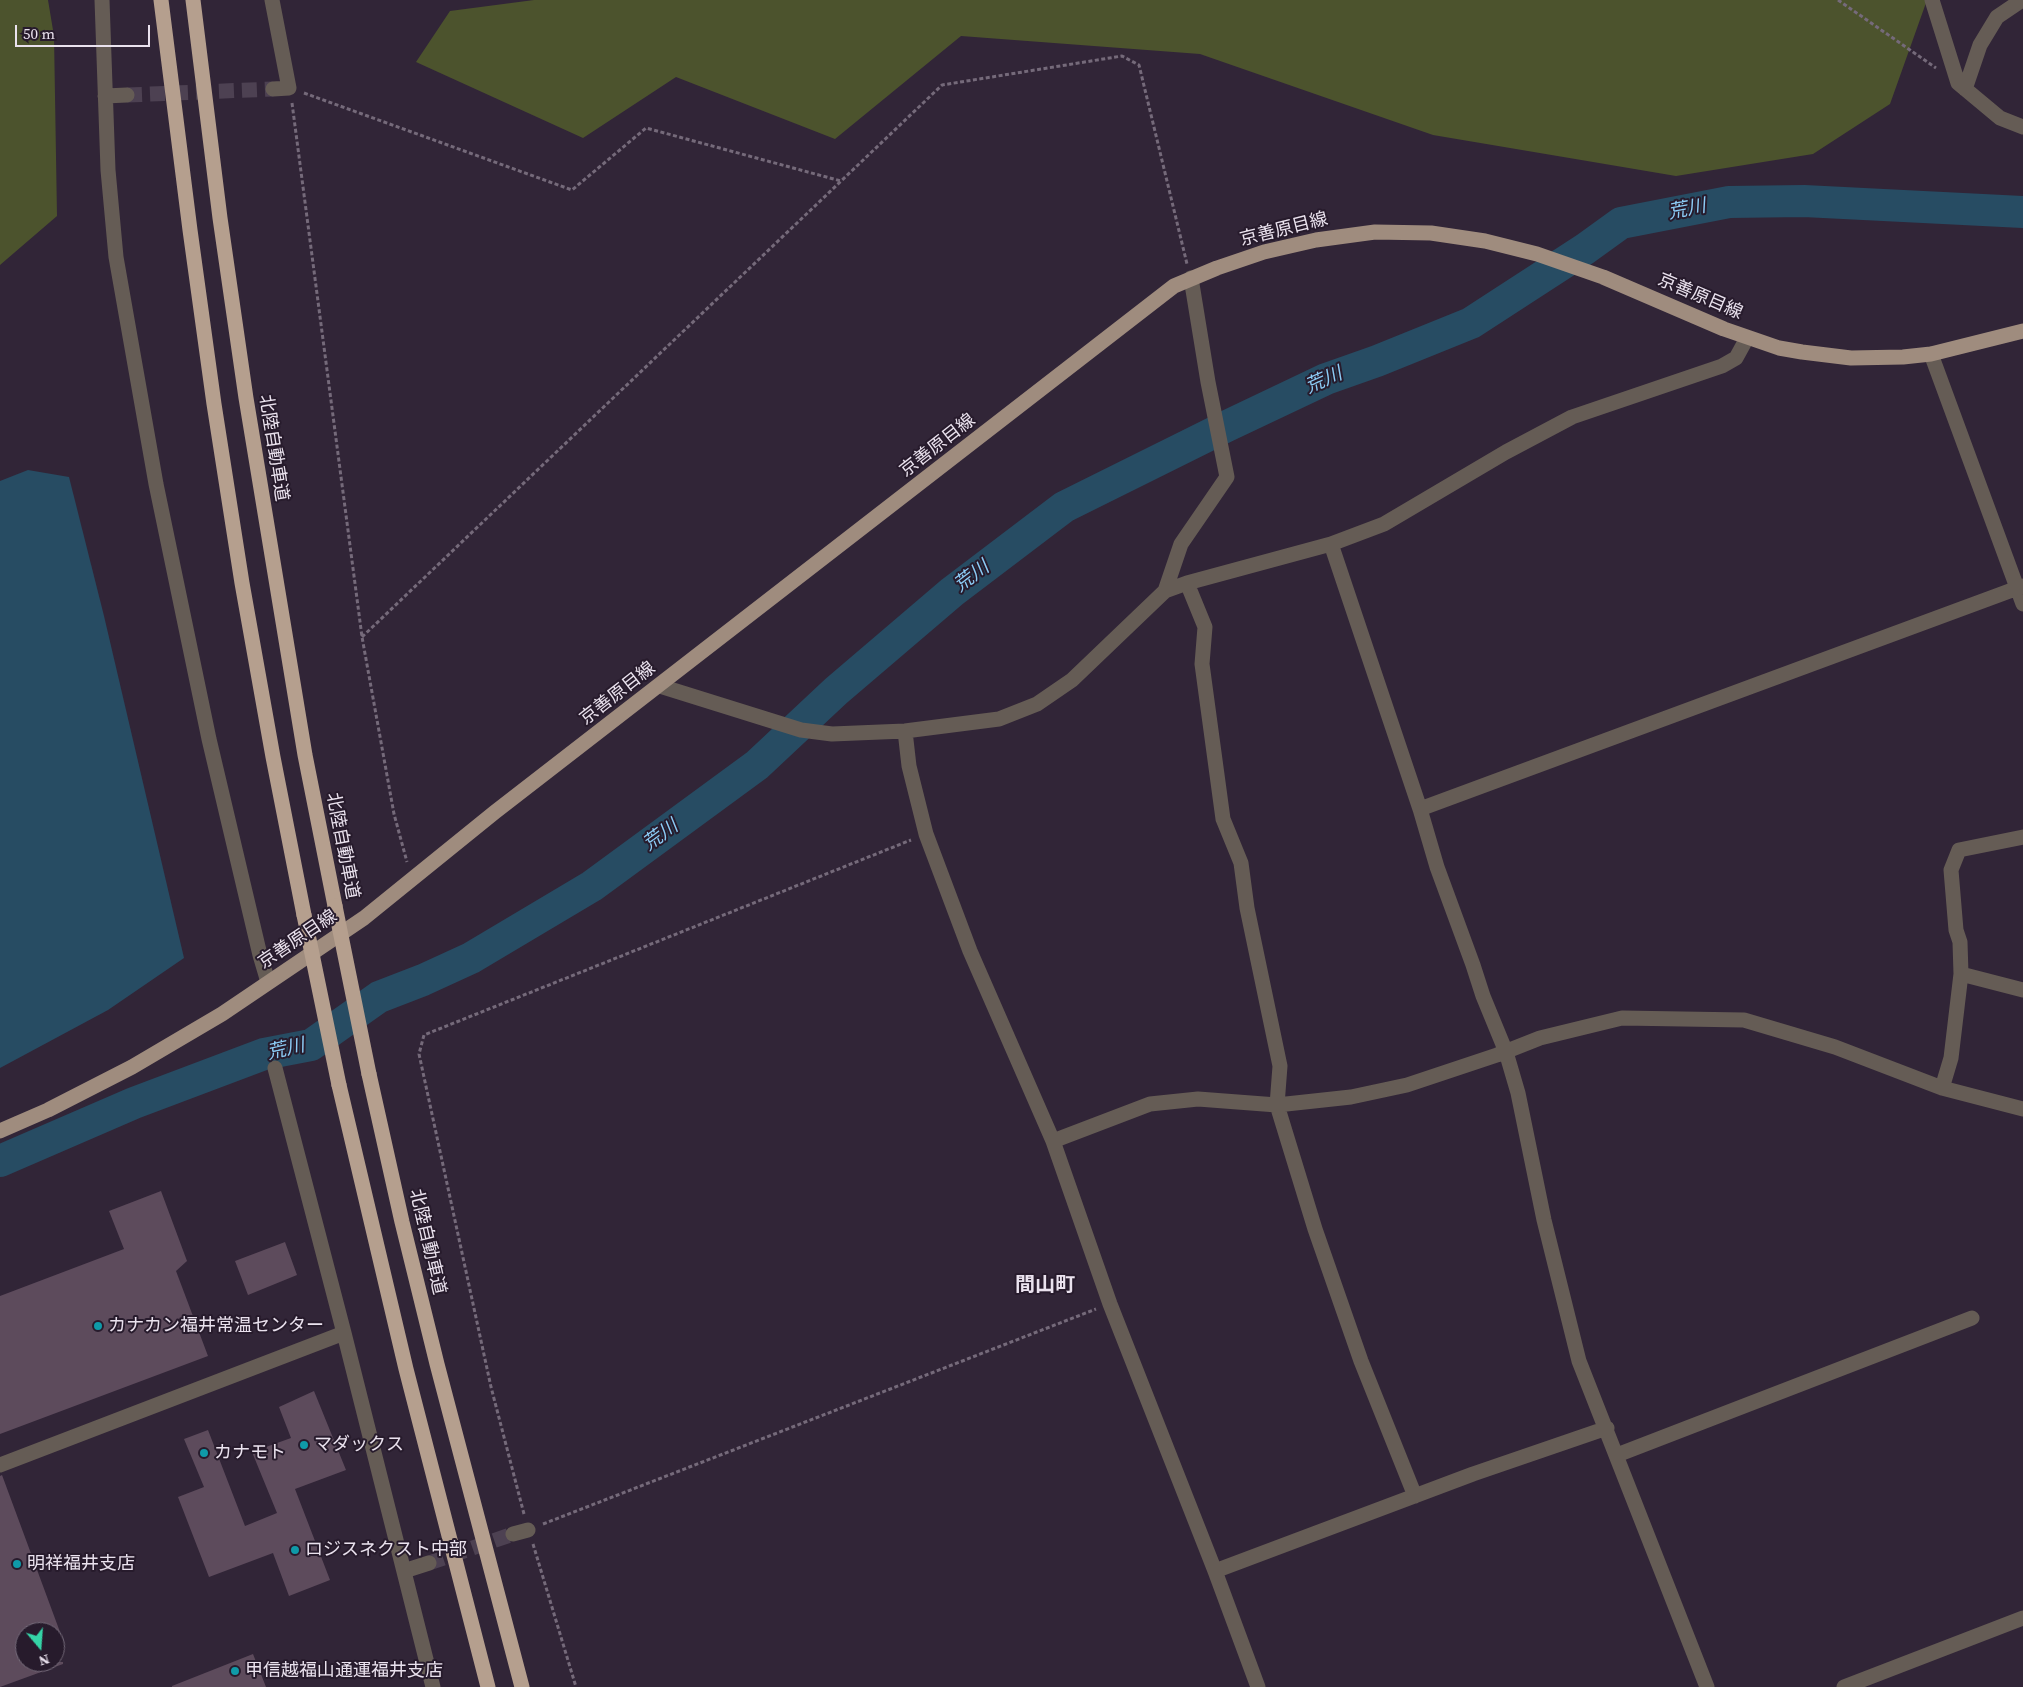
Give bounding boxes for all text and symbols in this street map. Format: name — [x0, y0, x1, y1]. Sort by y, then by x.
scale bar — [18, 15, 152, 47]
text: 50 m — [23, 23, 55, 44]
water label: 荒川 — [1666, 195, 1708, 225]
street label: 京善原目線 — [1238, 209, 1330, 251]
street label: 京善原目線 — [1654, 269, 1746, 325]
water label: 荒川 — [1302, 363, 1346, 399]
street label: 北陸自動車道 — [254, 393, 292, 503]
street label: 京善原目線 — [896, 410, 980, 482]
water label: 荒川 — [950, 556, 994, 598]
street label: 京善原目線 — [576, 658, 660, 730]
street label: 北陸自動車道 — [321, 791, 363, 901]
water label: 荒川 — [639, 816, 683, 856]
street label: 京善原目線 — [255, 906, 341, 974]
water label: 荒川 — [265, 1035, 307, 1065]
street label: 北陸自動車道 — [404, 1187, 450, 1297]
district label: 間山町 — [1015, 1274, 1075, 1298]
place label: カナカン福井常温センター — [108, 1315, 324, 1337]
marker: カナカン福井常温センター — [92, 1320, 104, 1332]
place label: マダックス — [314, 1434, 404, 1456]
marker: マダックス — [298, 1439, 310, 1451]
place label: カナモト — [214, 1442, 286, 1464]
marker: カナモト — [198, 1447, 210, 1459]
place label: ロジスネクスト中部 — [305, 1539, 467, 1561]
marker: ロジスネクスト中部 — [289, 1544, 301, 1556]
place label: 明祥福井支店 — [27, 1553, 135, 1575]
marker: 明祥福井支店 — [11, 1558, 23, 1570]
north arrow — [15, 1622, 65, 1672]
text: N — [36, 1649, 52, 1671]
place label: 甲信越福山通運福井支店 — [245, 1660, 443, 1682]
marker: 甲信越福山通運福井支店 — [229, 1665, 241, 1677]

